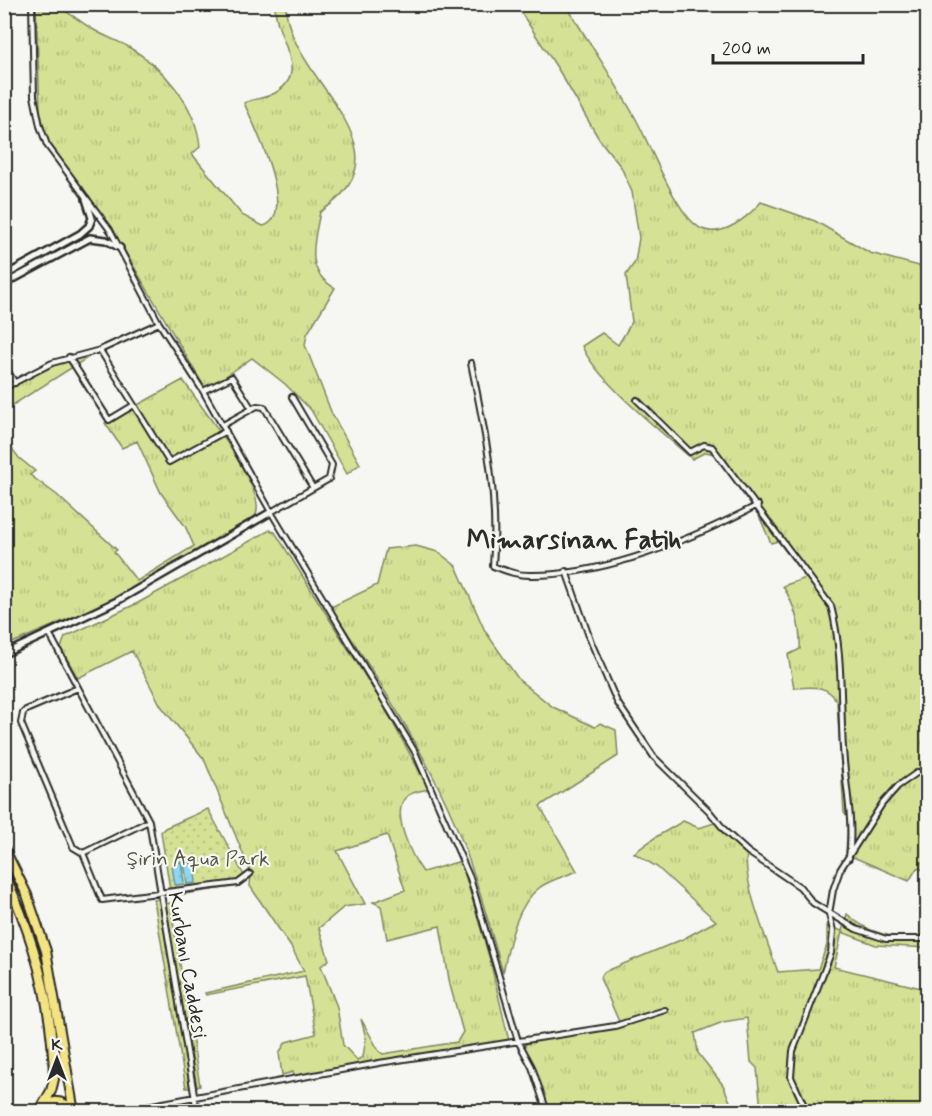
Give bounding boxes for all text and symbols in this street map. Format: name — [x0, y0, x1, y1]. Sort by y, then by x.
scale bar — [713, 27, 863, 65]
text: 200 m — [722, 37, 771, 61]
district label: Mimarsinan Fatih — [466, 523, 682, 558]
park label: Şirin Aqua Park — [127, 845, 269, 873]
street label: Kurbanı Caddesi — [160, 890, 214, 1041]
north arrow — [27, 1029, 87, 1089]
text: K — [51, 1035, 63, 1056]

